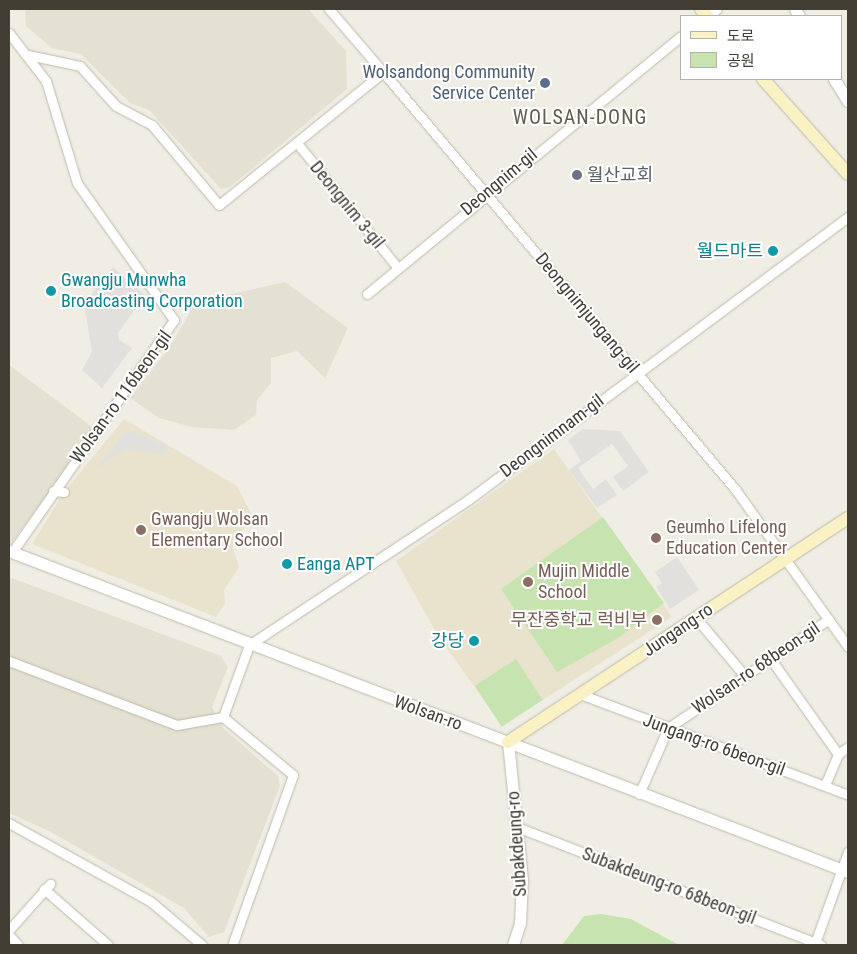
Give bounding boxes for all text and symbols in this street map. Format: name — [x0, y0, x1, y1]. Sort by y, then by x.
legend — [680, 15, 842, 80]
text: 도로 — [727, 27, 755, 45]
text: 공원 — [727, 52, 755, 70]
place label: Wolsandong Community Service Center — [362, 62, 535, 104]
marker: Wolsandong Community Service Center — [539, 77, 551, 89]
district label: WOLSAN-DONG — [511, 105, 649, 129]
street label: Deongnim-gil — [456, 144, 542, 220]
street label: Deongnim 3-gil — [305, 157, 389, 253]
place label: 월산교회 — [587, 164, 653, 186]
marker: 월산교회 — [571, 169, 583, 181]
place label: 월드마트 — [697, 240, 763, 262]
marker: 월드마트 — [767, 245, 779, 257]
street label: Deongnimjungang-gil — [531, 249, 643, 377]
place label: Gwangju Munwha Broadcasting Corporation — [61, 270, 243, 312]
marker: Gwangju Munwha Broadcasting Corporation — [45, 285, 57, 297]
street label: Wolsan-ro 116beon-gil — [66, 327, 176, 467]
street label: Deongnimnam-gil — [496, 390, 608, 482]
place label: Gwangju Wolsan Elementary School — [151, 509, 283, 552]
place label: Geumho Lifelong Education Center — [666, 517, 787, 560]
marker: Gwangju Wolsan Elementary School — [135, 524, 147, 536]
marker: Geumho Lifelong Education Center — [650, 532, 662, 544]
place label: Eanga APT — [297, 553, 375, 575]
marker: Eanga APT — [281, 558, 293, 570]
place label: Mujin Middle School — [538, 561, 629, 604]
marker: Mujin Middle School — [522, 576, 534, 588]
street label: Jungang-ro — [639, 599, 717, 661]
place label: 무잔중학교 럭비부 — [510, 609, 647, 631]
marker: 무잔중학교 럭비부 — [651, 614, 663, 626]
street label: Wolsan-ro 68beon-gil — [688, 617, 824, 719]
place label: 강당 — [431, 630, 464, 652]
marker: 강당 — [468, 635, 480, 647]
street label: Wolsan-ro — [391, 691, 465, 735]
street label: Jungang-ro 6beon-gil — [640, 709, 788, 781]
street label: Subakdeung-ro — [503, 790, 531, 898]
street label: Subakdeung-ro 68beon-gil — [579, 843, 759, 929]

